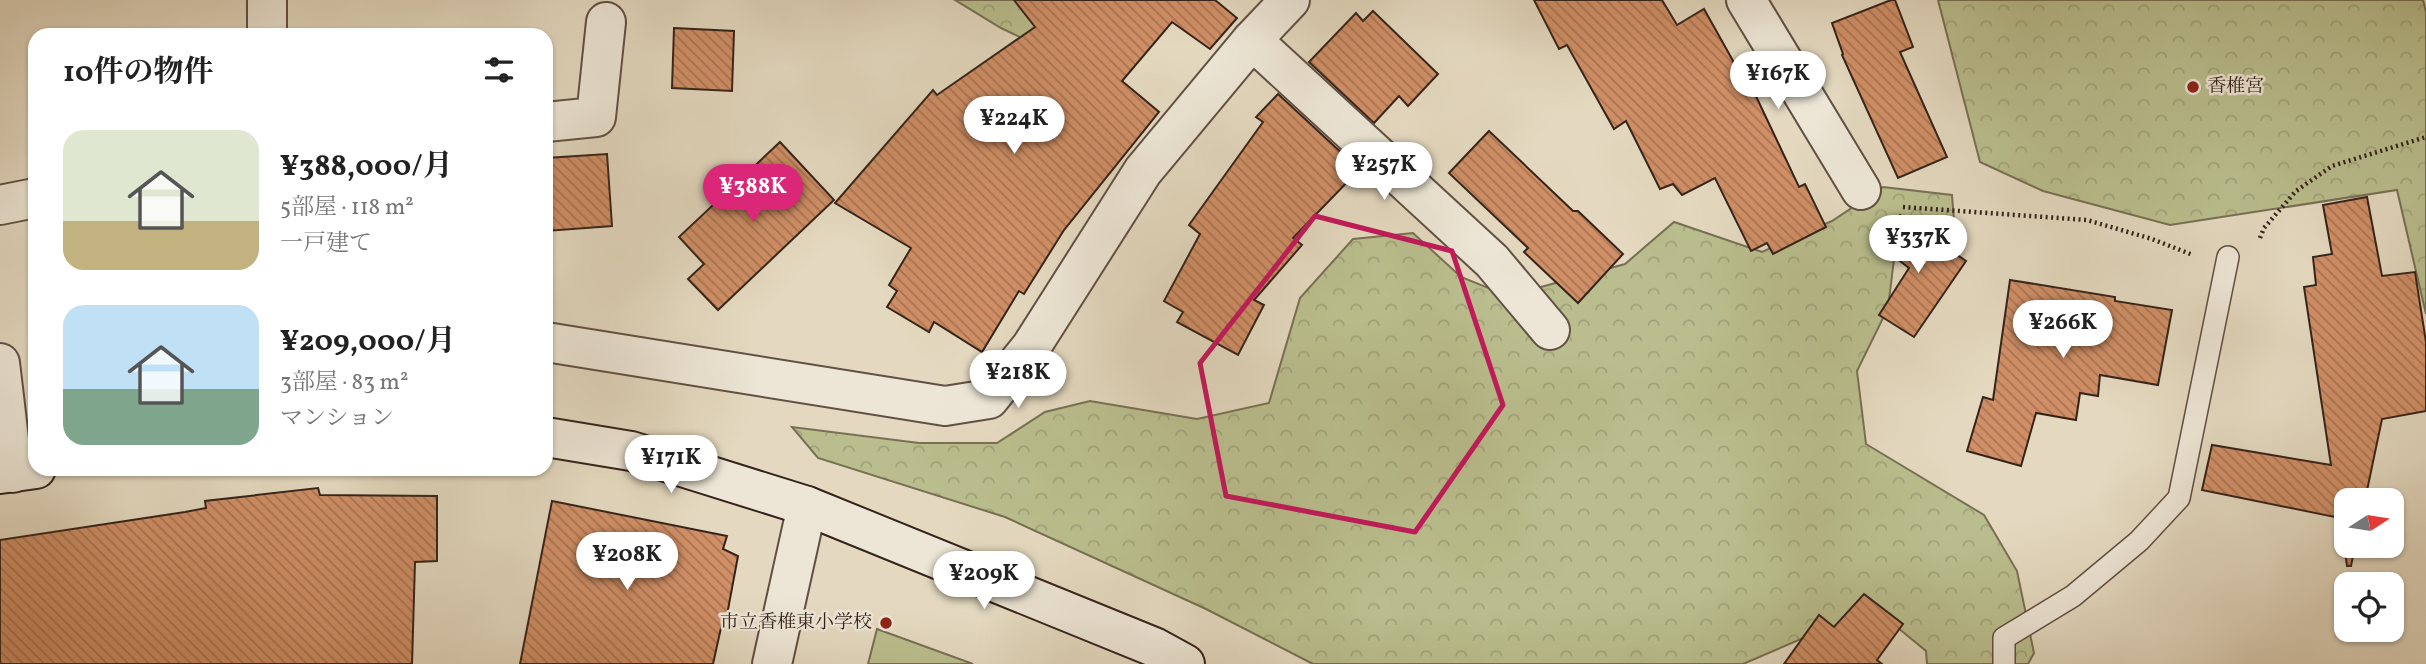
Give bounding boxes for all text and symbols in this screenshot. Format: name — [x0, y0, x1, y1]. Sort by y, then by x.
icon: filters — [480, 51, 518, 89]
text: 10件の物件 — [63, 52, 214, 94]
pin: ¥167K — [1729, 52, 1827, 111]
text: ¥167K — [1746, 58, 1810, 90]
place label: 香椎宮 — [2207, 74, 2264, 100]
marker: 香椎宮 — [2185, 79, 2201, 95]
pin: ¥224K — [965, 96, 1063, 156]
text: ¥224K — [980, 103, 1048, 135]
pin: ¥257K — [1335, 142, 1433, 202]
text: ¥388,000/月 — [280, 146, 453, 188]
text: ¥257K — [1351, 149, 1417, 181]
icon: home — [119, 158, 203, 242]
pin: ¥388K — [704, 164, 802, 224]
text: ¥388K — [719, 171, 787, 203]
text: 5部屋 · 118 m² — [280, 192, 414, 224]
pin: ¥337K — [1869, 216, 1967, 275]
text: ¥337K — [1885, 222, 1951, 254]
text: 一戸建て — [280, 228, 372, 260]
pin: ¥266K — [2014, 300, 2112, 360]
text: ¥266K — [2029, 307, 2097, 339]
text: ¥209,000/月 — [280, 321, 456, 363]
icon: home — [119, 333, 203, 417]
pin: ¥218K — [969, 350, 1067, 410]
text: ¥218K — [986, 357, 1050, 389]
text: 3部屋 · 83 m² — [280, 367, 408, 399]
text: マンション — [280, 403, 394, 435]
pin: ¥171K — [622, 435, 720, 495]
text: ¥171K — [641, 442, 701, 474]
north arrow — [2334, 488, 2404, 558]
map controls — [2334, 488, 2404, 642]
pin: ¥208K — [578, 532, 676, 592]
text: ¥208K — [592, 539, 662, 571]
pin: ¥209K — [935, 552, 1033, 611]
text: ¥209K — [949, 558, 1019, 590]
button: locate — [2334, 572, 2404, 642]
place label: 市立香椎東小学校 — [720, 610, 872, 636]
marker: 市立香椎東小学校 — [878, 615, 894, 631]

